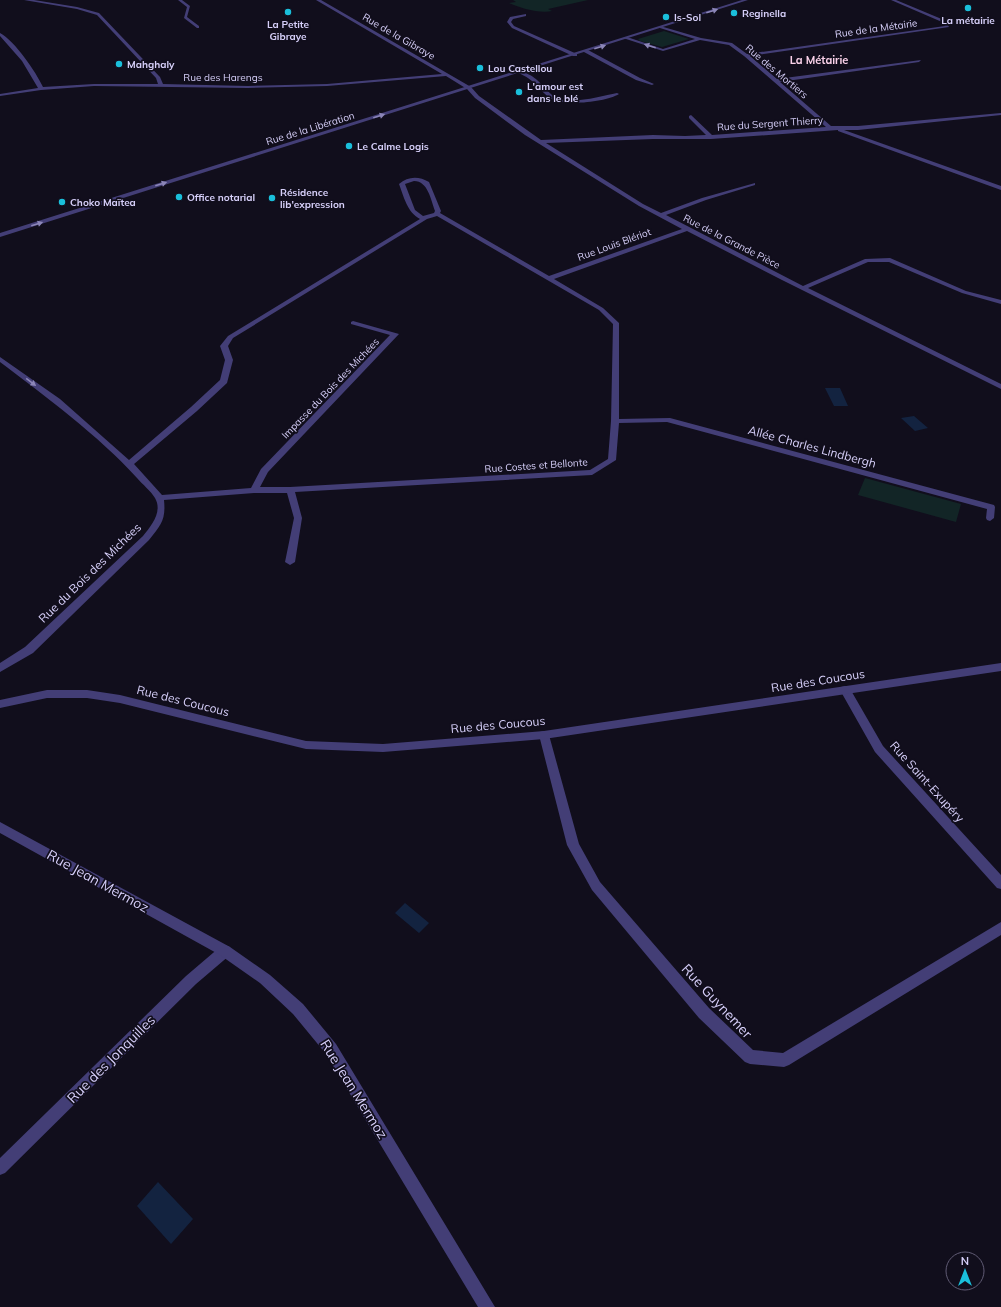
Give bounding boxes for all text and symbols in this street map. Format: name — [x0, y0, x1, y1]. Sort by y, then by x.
marker: La métairie — [963, 3, 973, 13]
marker: La Petite Gibraye — [283, 7, 293, 17]
place label: Reginella — [742, 7, 786, 20]
one-way arrow — [706, 8, 718, 14]
marker: Reginella — [729, 8, 739, 18]
street label: Rue de la Gibraye — [360, 10, 437, 62]
place label: Is-Sol — [674, 11, 701, 24]
marker: Is-Sol — [661, 12, 671, 22]
place label: La métairie — [941, 14, 995, 27]
street label: Rue de la Métairie — [834, 16, 918, 41]
place label: La Petite Gibraye — [267, 18, 310, 43]
street label: Rue des Mortiers — [743, 41, 811, 101]
one-way arrow — [594, 43, 606, 49]
one-way arrow — [643, 43, 655, 49]
district label: La Métairie — [790, 53, 848, 67]
place label: Mahghaly — [127, 58, 175, 71]
marker: Mahghaly — [114, 59, 124, 69]
place label: Lou Castellou — [488, 62, 552, 75]
marker: Lou Castellou — [475, 63, 485, 73]
street label: Rue des Harengs — [183, 71, 263, 84]
place label: L'amour est dans le blé — [527, 80, 583, 105]
marker: L'amour est dans le blé — [514, 87, 524, 97]
street label: Rue de la Libération — [264, 109, 356, 148]
one-way arrow — [373, 113, 385, 119]
street label: Rue du Sergent Thierry — [717, 113, 824, 134]
place label: Le Calme Logis — [357, 140, 429, 153]
marker: Le Calme Logis — [344, 141, 354, 151]
one-way arrow — [156, 181, 168, 187]
place label: Résidence lib'expression — [280, 186, 345, 211]
place label: Office notarial — [187, 191, 255, 204]
marker: Office notarial — [174, 192, 184, 202]
marker: Résidence lib'expression — [267, 193, 277, 203]
place label: Choko Maïtea — [70, 196, 136, 209]
marker: Choko Maïtea — [57, 197, 67, 207]
street label: Rue de la Grande Pièce — [681, 211, 782, 272]
one-way arrow — [32, 220, 44, 226]
street label: Rue Louis Blériot — [576, 225, 653, 264]
street label: Impasse du Bois des Michées — [279, 335, 382, 441]
one-way arrow — [26, 378, 37, 386]
street label: Allée Charles Lindbergh — [746, 422, 878, 471]
street label: Rue Costes et Bellonte — [484, 455, 588, 476]
street label: Rue du Bois des Michées — [35, 520, 144, 626]
street label: Rue des Coucous — [770, 666, 866, 695]
street label: Rue des Coucous — [135, 682, 231, 719]
street label: Rue des Coucous — [450, 713, 546, 736]
street label: Rue Saint-Exupéry — [887, 738, 968, 826]
street label: Rue Jean Mermoz — [44, 846, 152, 916]
street label: Rue Guynemer — [678, 960, 757, 1043]
street label: Rue des Jonquilles — [63, 1011, 159, 1107]
street label: Rue Jean Mermoz — [316, 1036, 392, 1142]
north arrow — [945, 1251, 985, 1291]
text: N — [961, 1254, 969, 1268]

